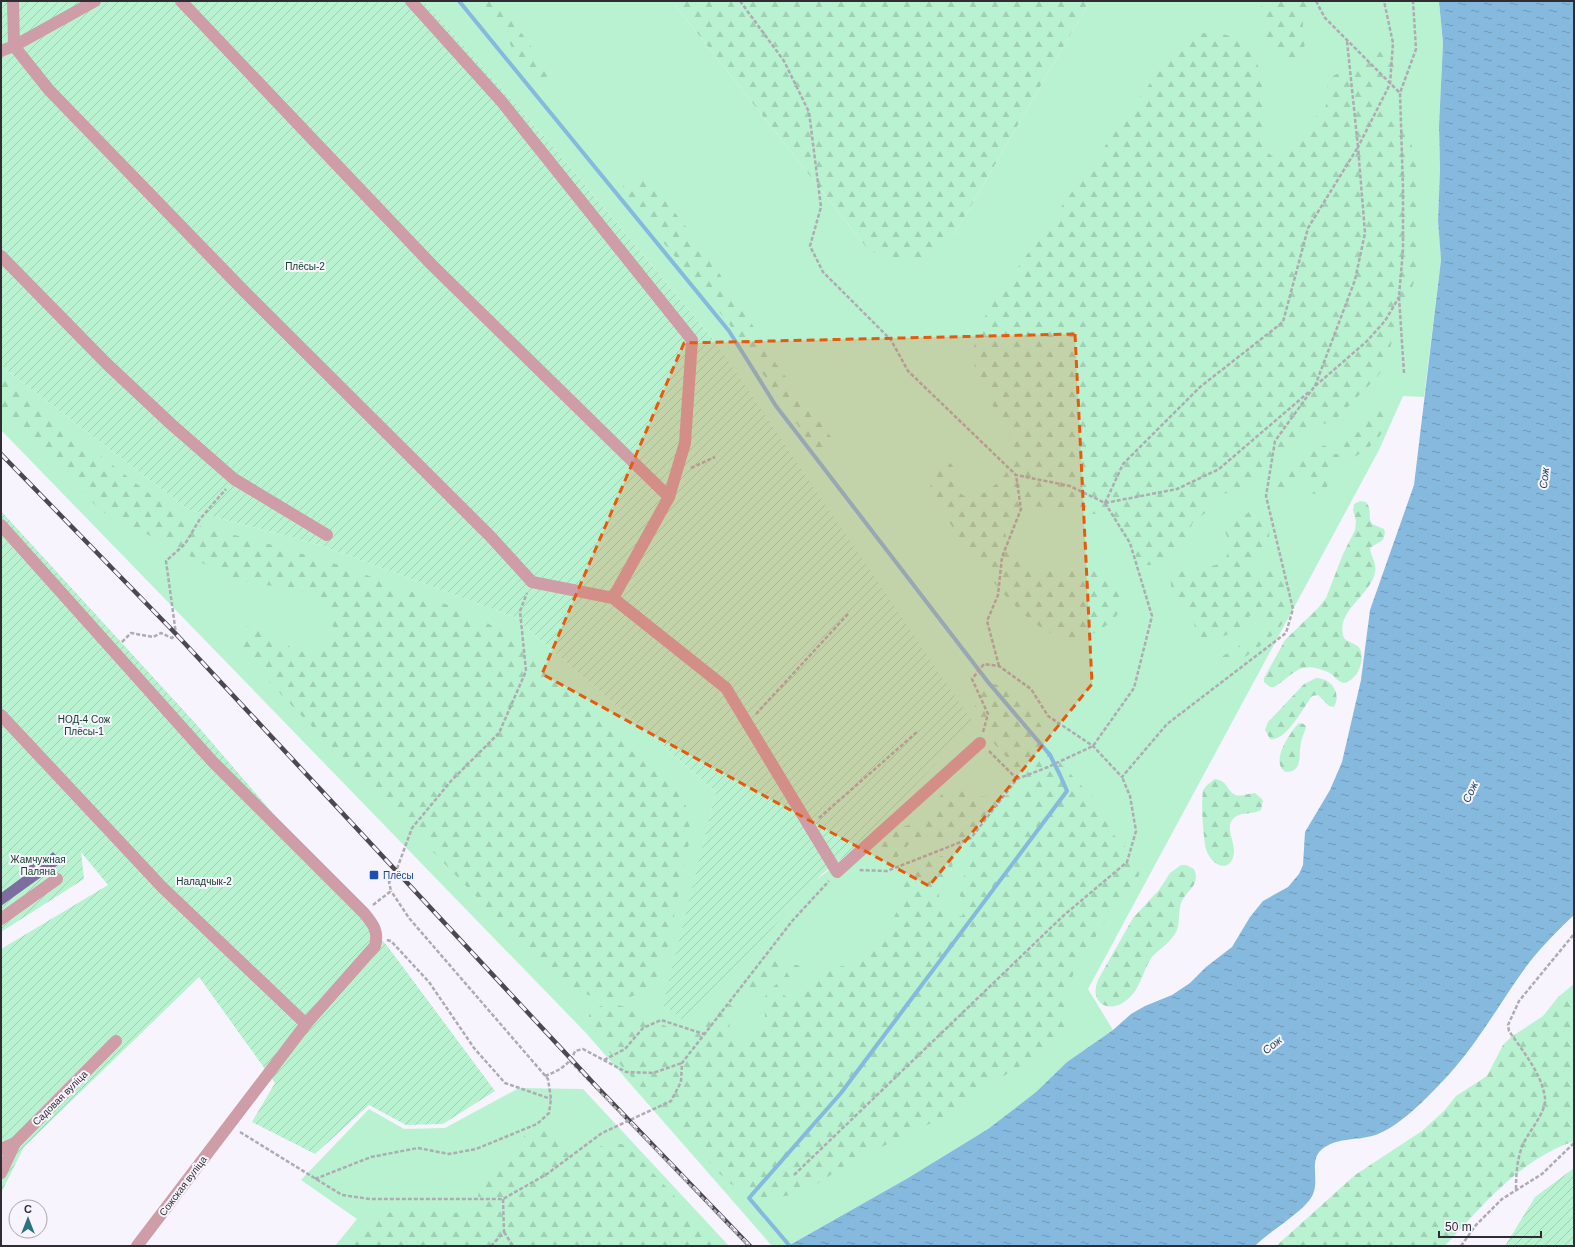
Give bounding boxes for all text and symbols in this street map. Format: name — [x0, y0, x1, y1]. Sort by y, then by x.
park label: Плёсы-2 — [285, 261, 325, 272]
water label: Сож — [1537, 466, 1551, 489]
park label: НОД-4 Сож Плёсы-1 — [58, 714, 111, 737]
water label: Сож — [1460, 779, 1480, 804]
park label: Жамчужная Паляна — [10, 854, 66, 877]
marker: Плёсы — [368, 869, 380, 881]
place label: Плёсы — [383, 870, 414, 881]
park label: Наладчык-2 — [176, 876, 232, 887]
water label: Сож — [1260, 1033, 1284, 1056]
street label: Садовая вуліца — [30, 1068, 90, 1128]
street label: Сожская вуліца — [157, 1154, 209, 1218]
north arrow — [8, 1199, 48, 1239]
text: С — [24, 1203, 32, 1215]
scale bar — [1439, 1213, 1541, 1239]
text: 50 m — [1445, 1220, 1472, 1234]

